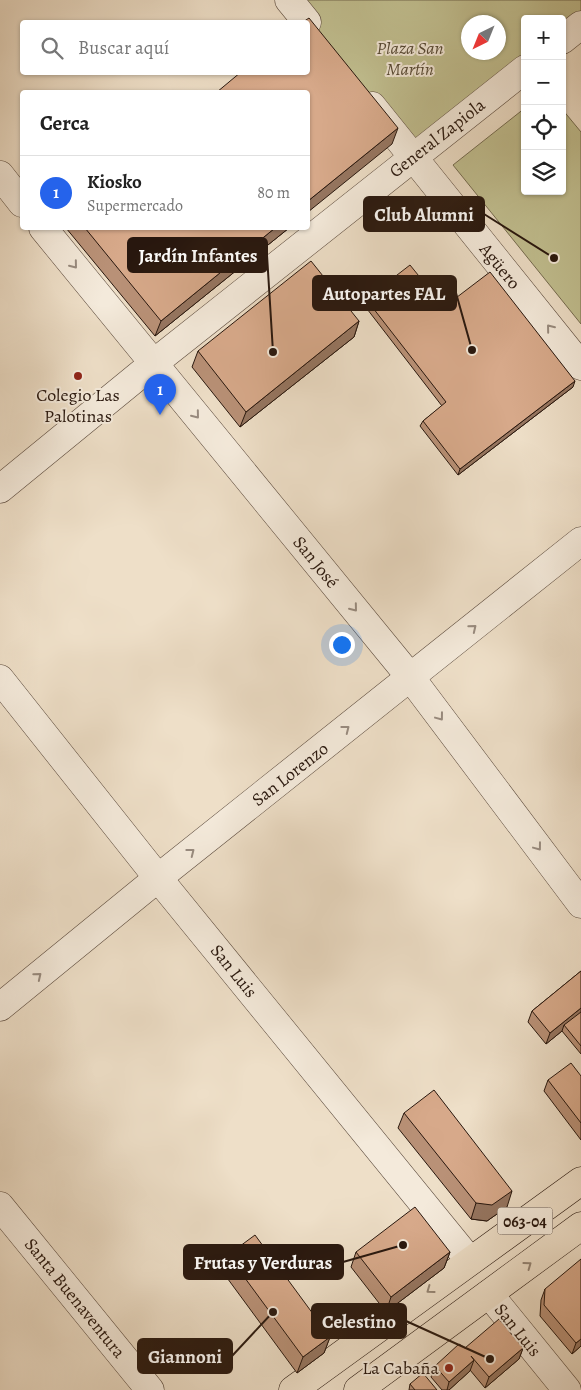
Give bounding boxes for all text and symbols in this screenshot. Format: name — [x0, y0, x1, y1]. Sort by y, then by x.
north arrow — [461, 15, 506, 60]
map controls — [521, 15, 566, 195]
button: + — [521, 15, 566, 60]
search box — [20, 20, 310, 75]
icon: search — [38, 34, 66, 62]
text: Buscar aquí — [78, 35, 169, 61]
park label: Plaza San Martín — [377, 36, 443, 81]
button: − — [521, 60, 566, 105]
street label: General Zapiola — [384, 93, 490, 183]
button: locate — [521, 105, 566, 150]
text: Cerca — [40, 109, 90, 137]
button: layers — [521, 150, 566, 195]
text: Kiosko — [87, 169, 142, 195]
text: 1 — [53, 182, 59, 204]
text: 80 m — [257, 182, 290, 204]
text: Supermercado — [87, 195, 183, 217]
callout: Club Alumni — [364, 197, 484, 231]
text: Club Alumni — [374, 202, 474, 228]
street label: Agüero — [473, 237, 526, 294]
callout: Jardín Infantes — [128, 238, 267, 272]
text: Jardín Infantes — [138, 243, 258, 269]
one-way arrow — [68, 259, 76, 268]
callout: Autopartes FAL — [313, 276, 456, 310]
text: Autopartes FAL — [322, 281, 446, 307]
one-way arrow — [548, 325, 556, 334]
marker: Colegio Las Palotinas — [72, 370, 84, 382]
pin: 1 — [144, 374, 176, 415]
place label: Colegio Las Palotinas — [36, 383, 120, 428]
one-way arrow — [190, 409, 199, 418]
street label: San José — [288, 531, 344, 593]
one-way arrow — [348, 603, 357, 612]
one-way arrow — [467, 625, 476, 633]
your location — [329, 632, 355, 658]
one-way arrow — [434, 711, 443, 721]
one-way arrow — [340, 727, 349, 735]
street label: San Lorenzo — [247, 737, 333, 811]
one-way arrow — [532, 841, 540, 850]
one-way arrow — [185, 849, 195, 858]
street label: San Luis — [205, 939, 263, 1003]
one-way arrow — [32, 974, 41, 982]
road number: 063-04 — [498, 1208, 552, 1234]
street label: Santa Buenaventura — [19, 1233, 131, 1364]
callout: Frutas y Verduras — [184, 1245, 343, 1279]
text: Frutas y Verduras — [194, 1250, 333, 1276]
one-way arrow — [522, 1262, 532, 1271]
one-way arrow — [426, 1284, 436, 1293]
street label: San Luis — [489, 1298, 547, 1362]
callout: Celestino — [312, 1304, 406, 1338]
text: Celestino — [322, 1309, 396, 1335]
callout: Giannoni — [138, 1339, 232, 1373]
text: Giannoni — [148, 1344, 223, 1370]
place label: La Cabaña — [362, 1356, 440, 1380]
marker: La Cabaña — [443, 1362, 455, 1374]

